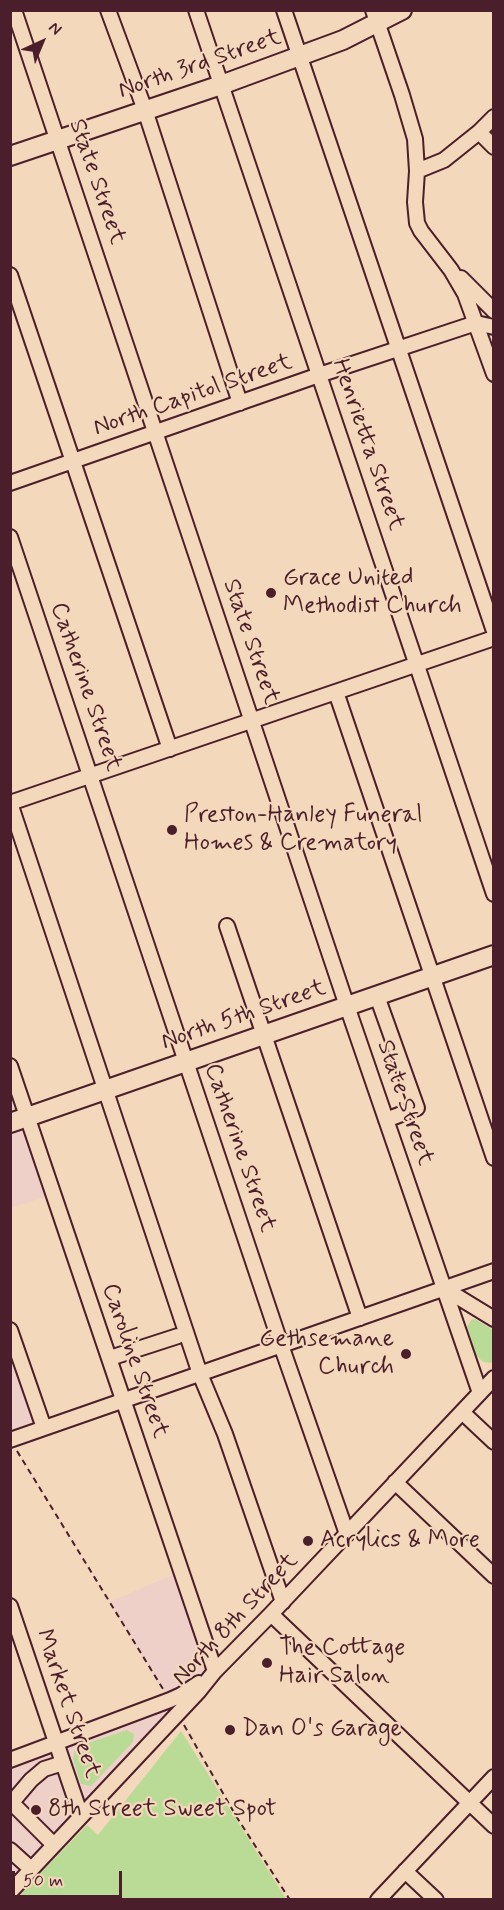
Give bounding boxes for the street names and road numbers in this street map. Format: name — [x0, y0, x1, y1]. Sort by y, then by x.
street label: North 3rd Street — [115, 24, 285, 106]
street label: State Street — [61, 116, 131, 248]
street label: North Capitol Street — [90, 348, 296, 444]
street label: Henrietta Street — [324, 356, 410, 534]
street label: State Street — [215, 576, 285, 708]
street label: Catherine Street — [43, 599, 127, 775]
street label: North 5th Street — [158, 974, 330, 1058]
street label: State Street — [369, 1037, 439, 1169]
street label: Catherine Street — [197, 1060, 281, 1236]
street label: Caroline Street — [94, 1280, 174, 1442]
street label: North 8th Street — [167, 1548, 305, 1692]
street label: Market Street — [28, 1626, 106, 1782]

